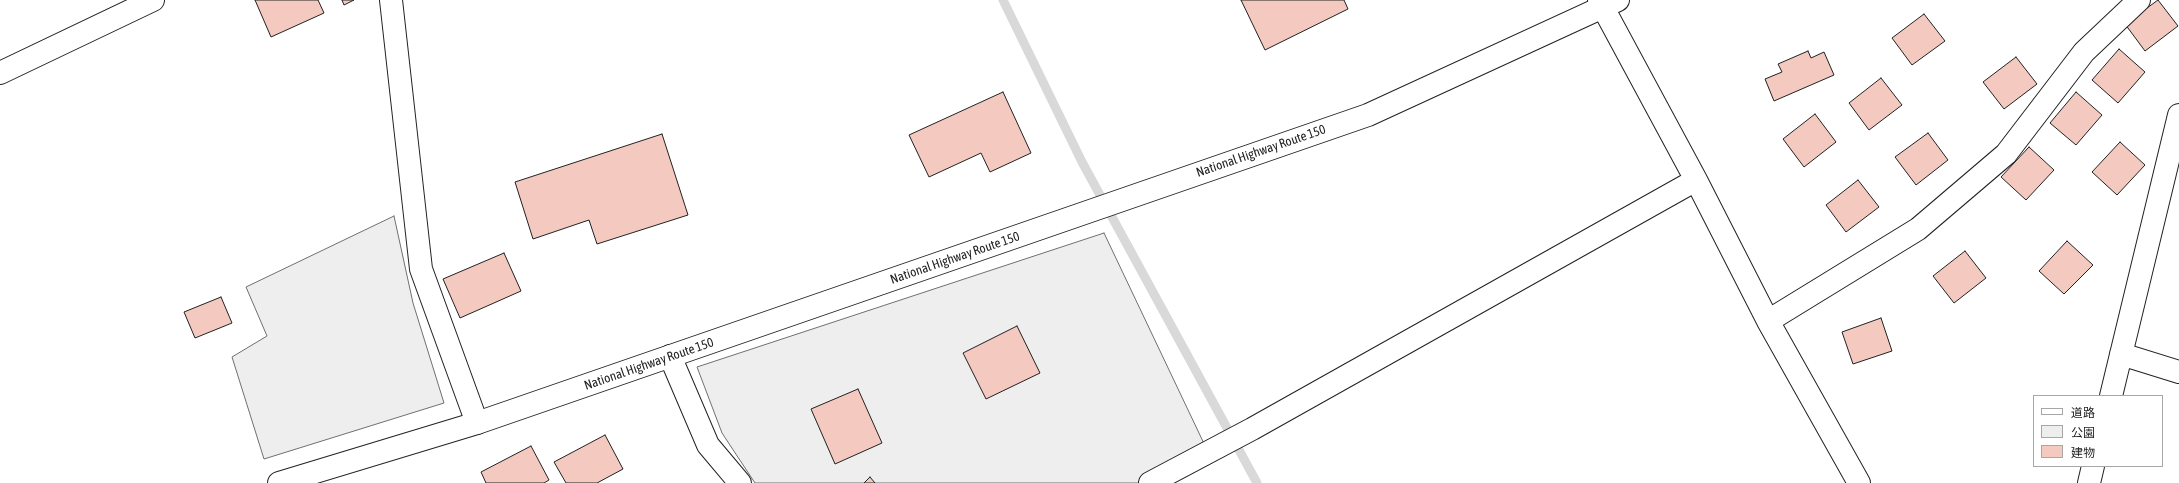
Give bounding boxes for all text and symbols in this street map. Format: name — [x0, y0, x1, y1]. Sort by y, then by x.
street label: National Highway Route 150 — [1194, 122, 1328, 180]
street label: National Highway Route 150 — [888, 229, 1022, 287]
street label: National Highway Route 150 — [582, 335, 716, 393]
legend — [2033, 395, 2163, 467]
text: 道路 — [2071, 406, 2095, 420]
text: 公園 — [2071, 426, 2095, 440]
text: 建物 — [2071, 446, 2095, 460]

